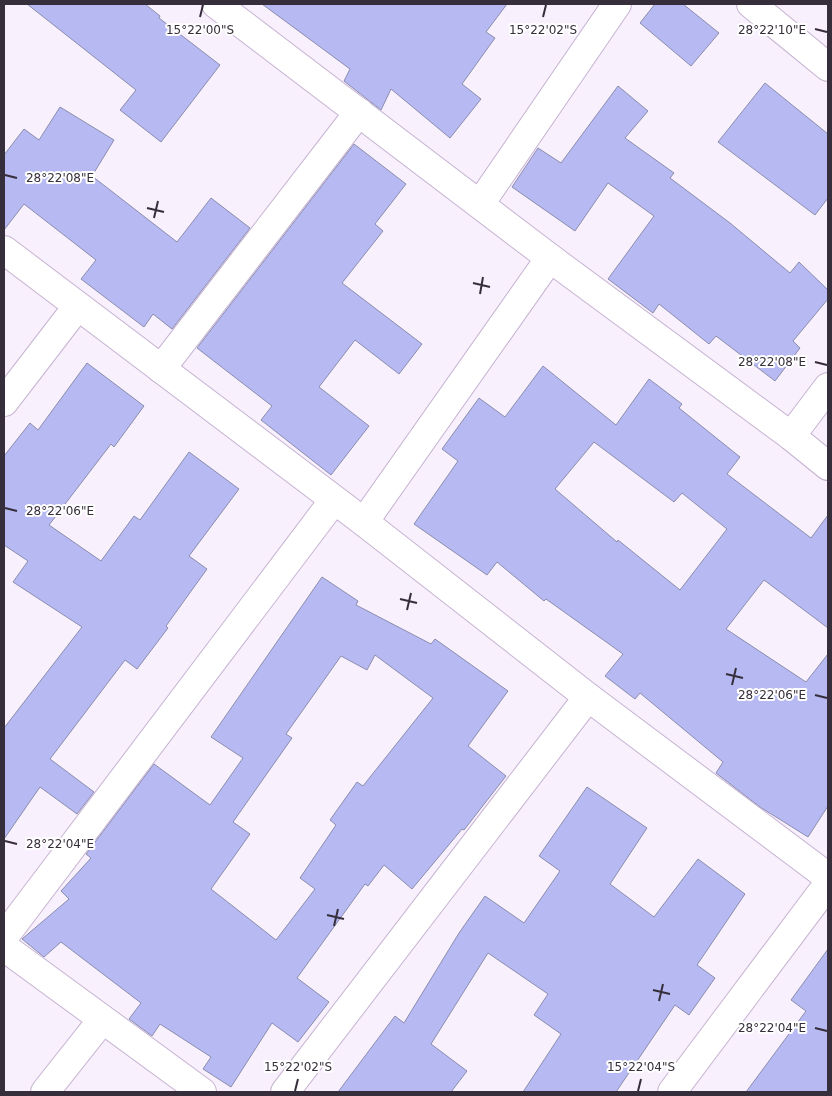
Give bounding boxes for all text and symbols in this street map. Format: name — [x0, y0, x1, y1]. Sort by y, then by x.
text: 15°22'00"S — [166, 23, 234, 37]
text: 15°22'02"S — [509, 23, 577, 37]
text: 28°22'10"E — [738, 23, 806, 37]
text: 28°22'08"E — [26, 171, 94, 185]
text: 28°22'08"E — [738, 355, 806, 369]
text: 28°22'06"E — [26, 504, 94, 518]
text: 28°22'06"E — [738, 688, 806, 702]
text: 28°22'04"E — [26, 837, 94, 851]
text: 28°22'04"E — [738, 1021, 806, 1035]
text: 15°22'02"S — [264, 1060, 332, 1074]
text: 15°22'04"S — [607, 1060, 675, 1074]

